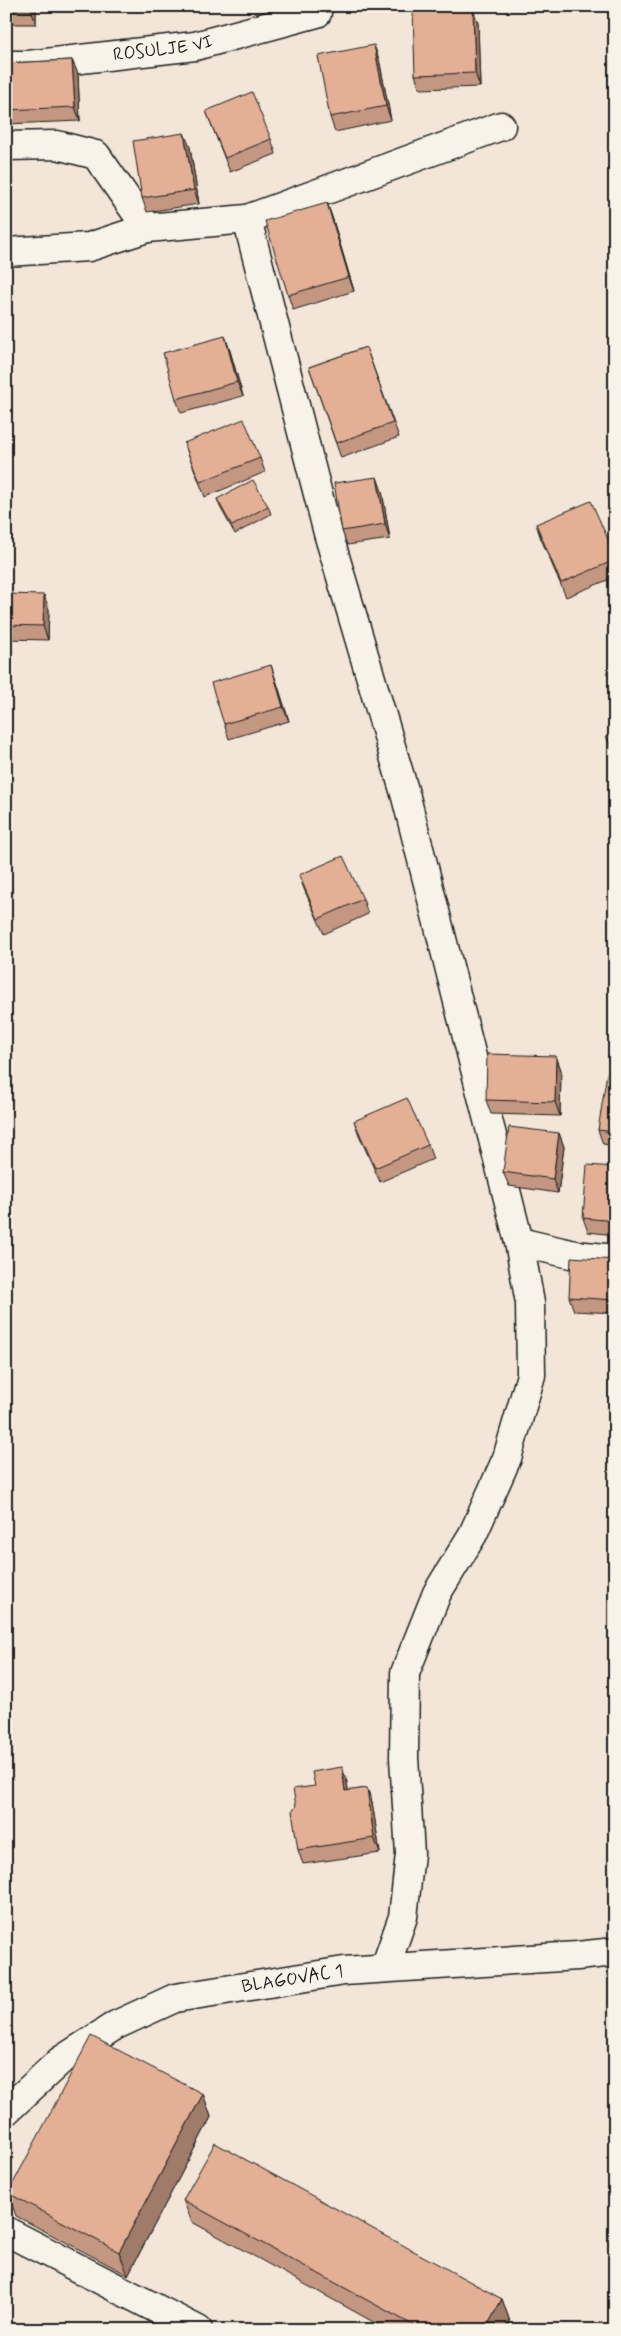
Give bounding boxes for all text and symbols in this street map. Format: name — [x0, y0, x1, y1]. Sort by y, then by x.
street label: ROSULJE VI — [112, 30, 216, 67]
street label: BLAGOVAC 1 — [240, 1959, 345, 1999]

